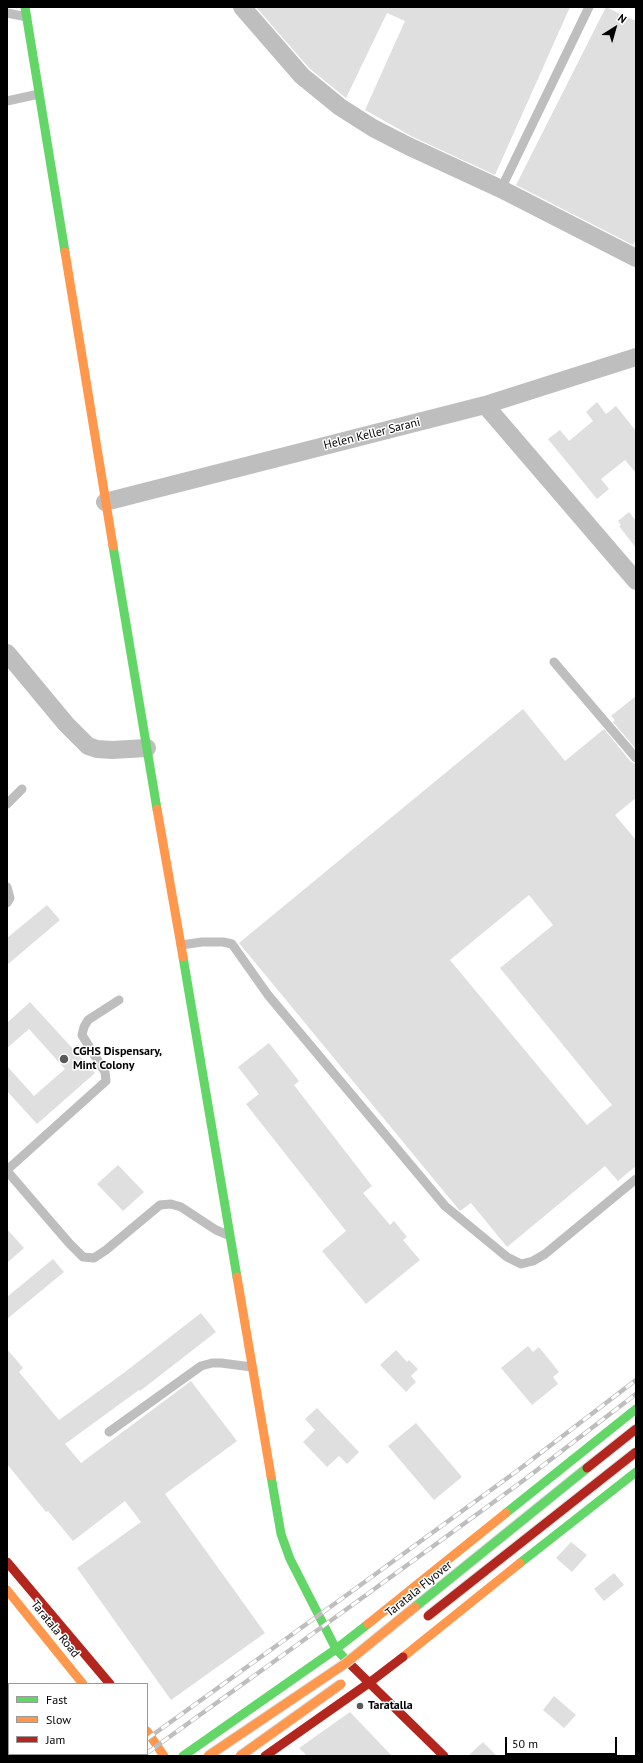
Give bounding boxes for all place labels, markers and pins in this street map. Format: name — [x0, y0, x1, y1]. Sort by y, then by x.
place label: CGHS Dispensary, Mint Colony — [73, 1045, 162, 1073]
marker: CGHS Dispensary, Mint Colony — [58, 1053, 70, 1065]
place label: Taratalla — [368, 1699, 413, 1713]
marker: Taratalla — [355, 1701, 365, 1711]

